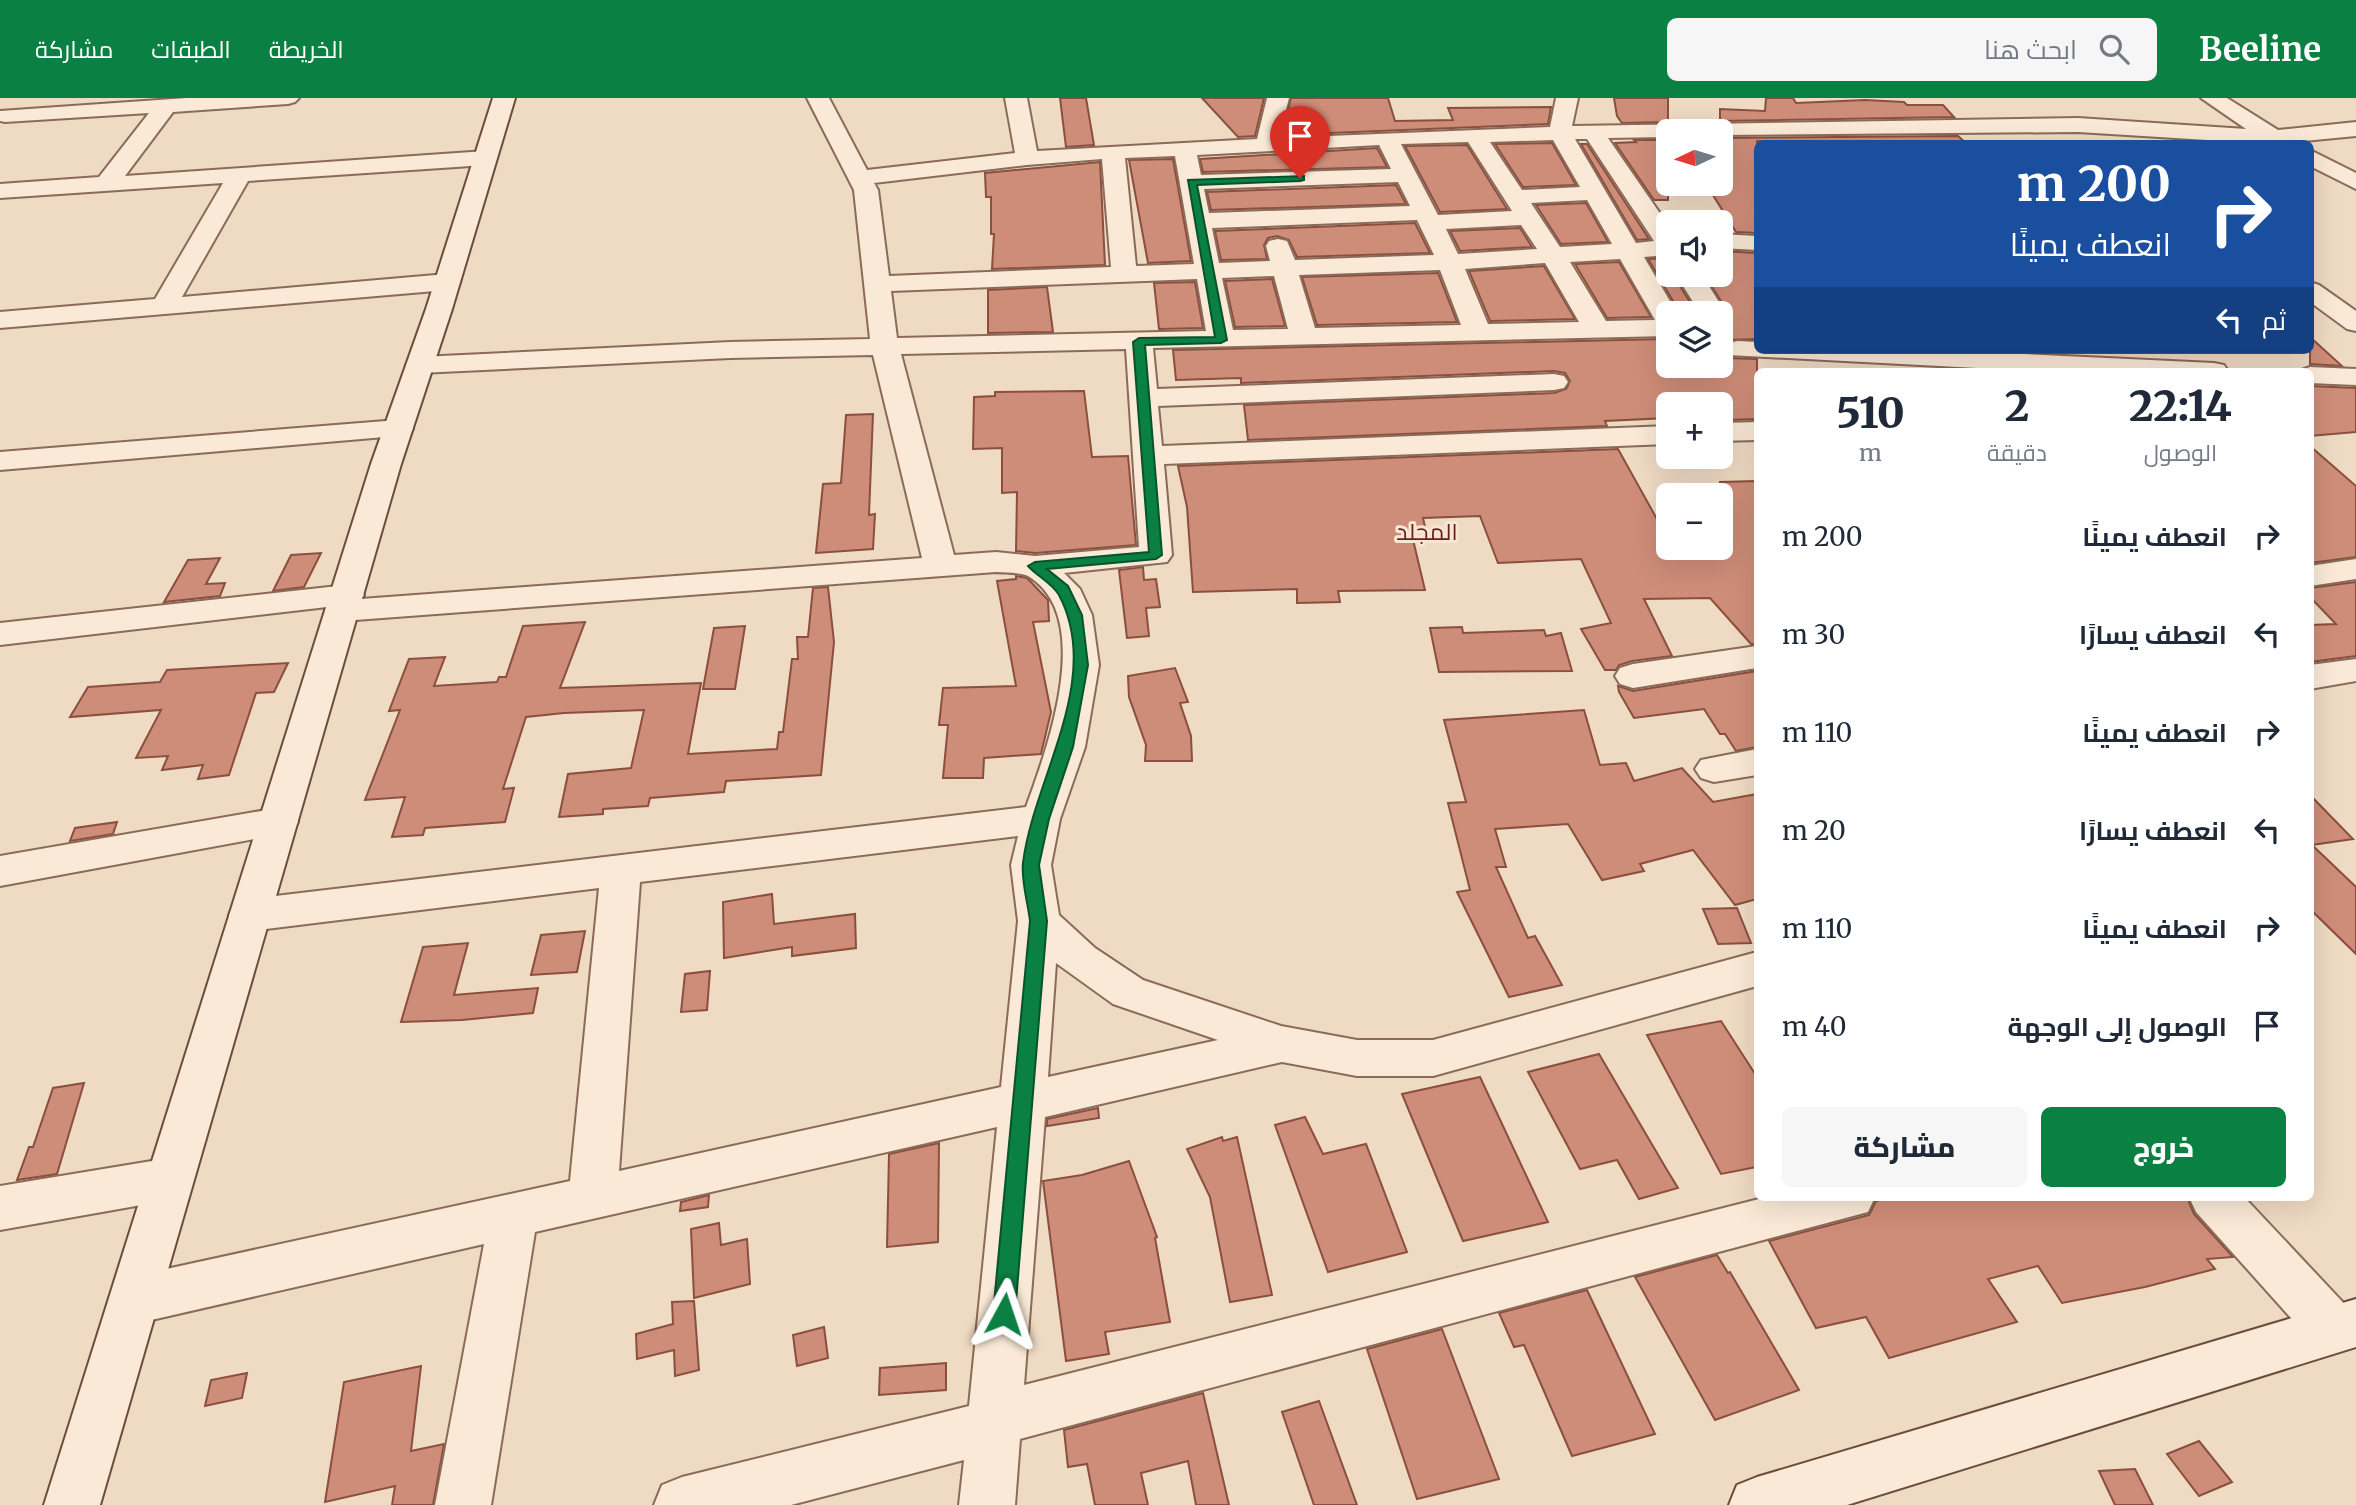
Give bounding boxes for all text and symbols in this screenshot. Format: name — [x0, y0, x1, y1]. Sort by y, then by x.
search box — [1667, 18, 2157, 81]
text: Beeline — [2199, 29, 2321, 70]
icon: search — [2095, 30, 2133, 68]
text: ابحث هنا — [1984, 33, 2077, 66]
text: مشاركة — [35, 34, 113, 65]
text: الطبقات — [151, 34, 231, 65]
text: الخريطة — [269, 34, 344, 65]
pin — [1270, 106, 1330, 178]
icon: arrive — [1281, 117, 1319, 155]
north arrow — [1656, 119, 1732, 196]
map controls — [1656, 119, 1733, 560]
text: 200 m — [2017, 153, 2171, 214]
icon: right — [2195, 168, 2286, 259]
button: sound — [1656, 210, 1733, 287]
text: انعطف يمينًا — [2010, 225, 2171, 265]
button: layers — [1656, 301, 1733, 378]
icon: left — [2210, 301, 2248, 339]
text: ثم — [2262, 304, 2286, 337]
text: 2 — [2005, 380, 2029, 432]
text: 22:14 — [2129, 380, 2232, 432]
text: 510 — [1836, 387, 1905, 439]
button: + — [1656, 392, 1733, 469]
text: m — [1859, 438, 1882, 467]
text: دقيقة — [1987, 438, 2047, 467]
text: الوصول — [2144, 438, 2217, 467]
button: − — [1656, 483, 1733, 560]
district label: المجلد — [1396, 517, 1458, 546]
icon: right — [2248, 517, 2286, 555]
text: 200 m — [1782, 520, 1863, 553]
text: انعطف يمينًا — [2082, 520, 2227, 553]
icon: left — [2248, 615, 2286, 653]
text: 30 m — [1782, 618, 1845, 651]
text: انعطف يسارًا — [2079, 618, 2227, 651]
icon: right — [2248, 713, 2286, 751]
text: 110 m — [1782, 716, 1852, 749]
text: انعطف يمينًا — [2082, 716, 2227, 749]
icon: left — [2248, 811, 2286, 849]
text: 20 m — [1782, 814, 1846, 847]
text: انعطف يسارًا — [2079, 814, 2227, 847]
icon: right — [2248, 909, 2286, 947]
text: 110 m — [1782, 912, 1852, 945]
text: انعطف يمينًا — [2082, 912, 2227, 945]
icon: arrive — [2248, 1007, 2286, 1045]
text: 40 m — [1782, 1010, 1846, 1043]
text: الوصول إلى الوجهة — [2008, 1010, 2227, 1043]
button: مشاركة — [1782, 1107, 2027, 1187]
button: خروج — [2041, 1107, 2286, 1187]
position arrow — [967, 1277, 1041, 1351]

